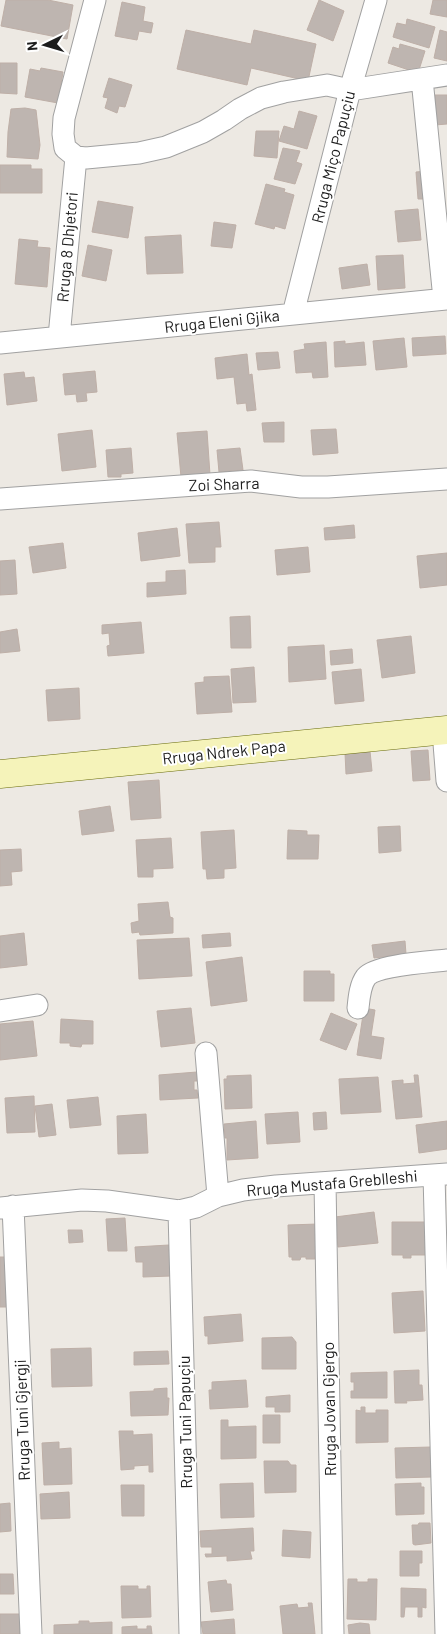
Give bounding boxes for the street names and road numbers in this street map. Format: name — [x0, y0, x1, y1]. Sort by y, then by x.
street label: Rruga Miço Papuçiu — [307, 89, 358, 225]
street label: Rruga 8 Dhjetori — [52, 191, 81, 303]
street label: Rruga Eleni Gjika — [163, 305, 281, 336]
street label: Zoi Sharra — [188, 473, 260, 494]
street label: Rruga Ndrek Papa — [161, 736, 286, 767]
street label: Rruga Mustafa Greblleshi — [246, 1166, 418, 1199]
street label: Rruga Jovan Gjergo — [318, 1342, 339, 1476]
street label: Rruga Tuni Papuçiu — [174, 1355, 195, 1489]
street label: Rruga Tuni Gjergji — [10, 1359, 33, 1481]

